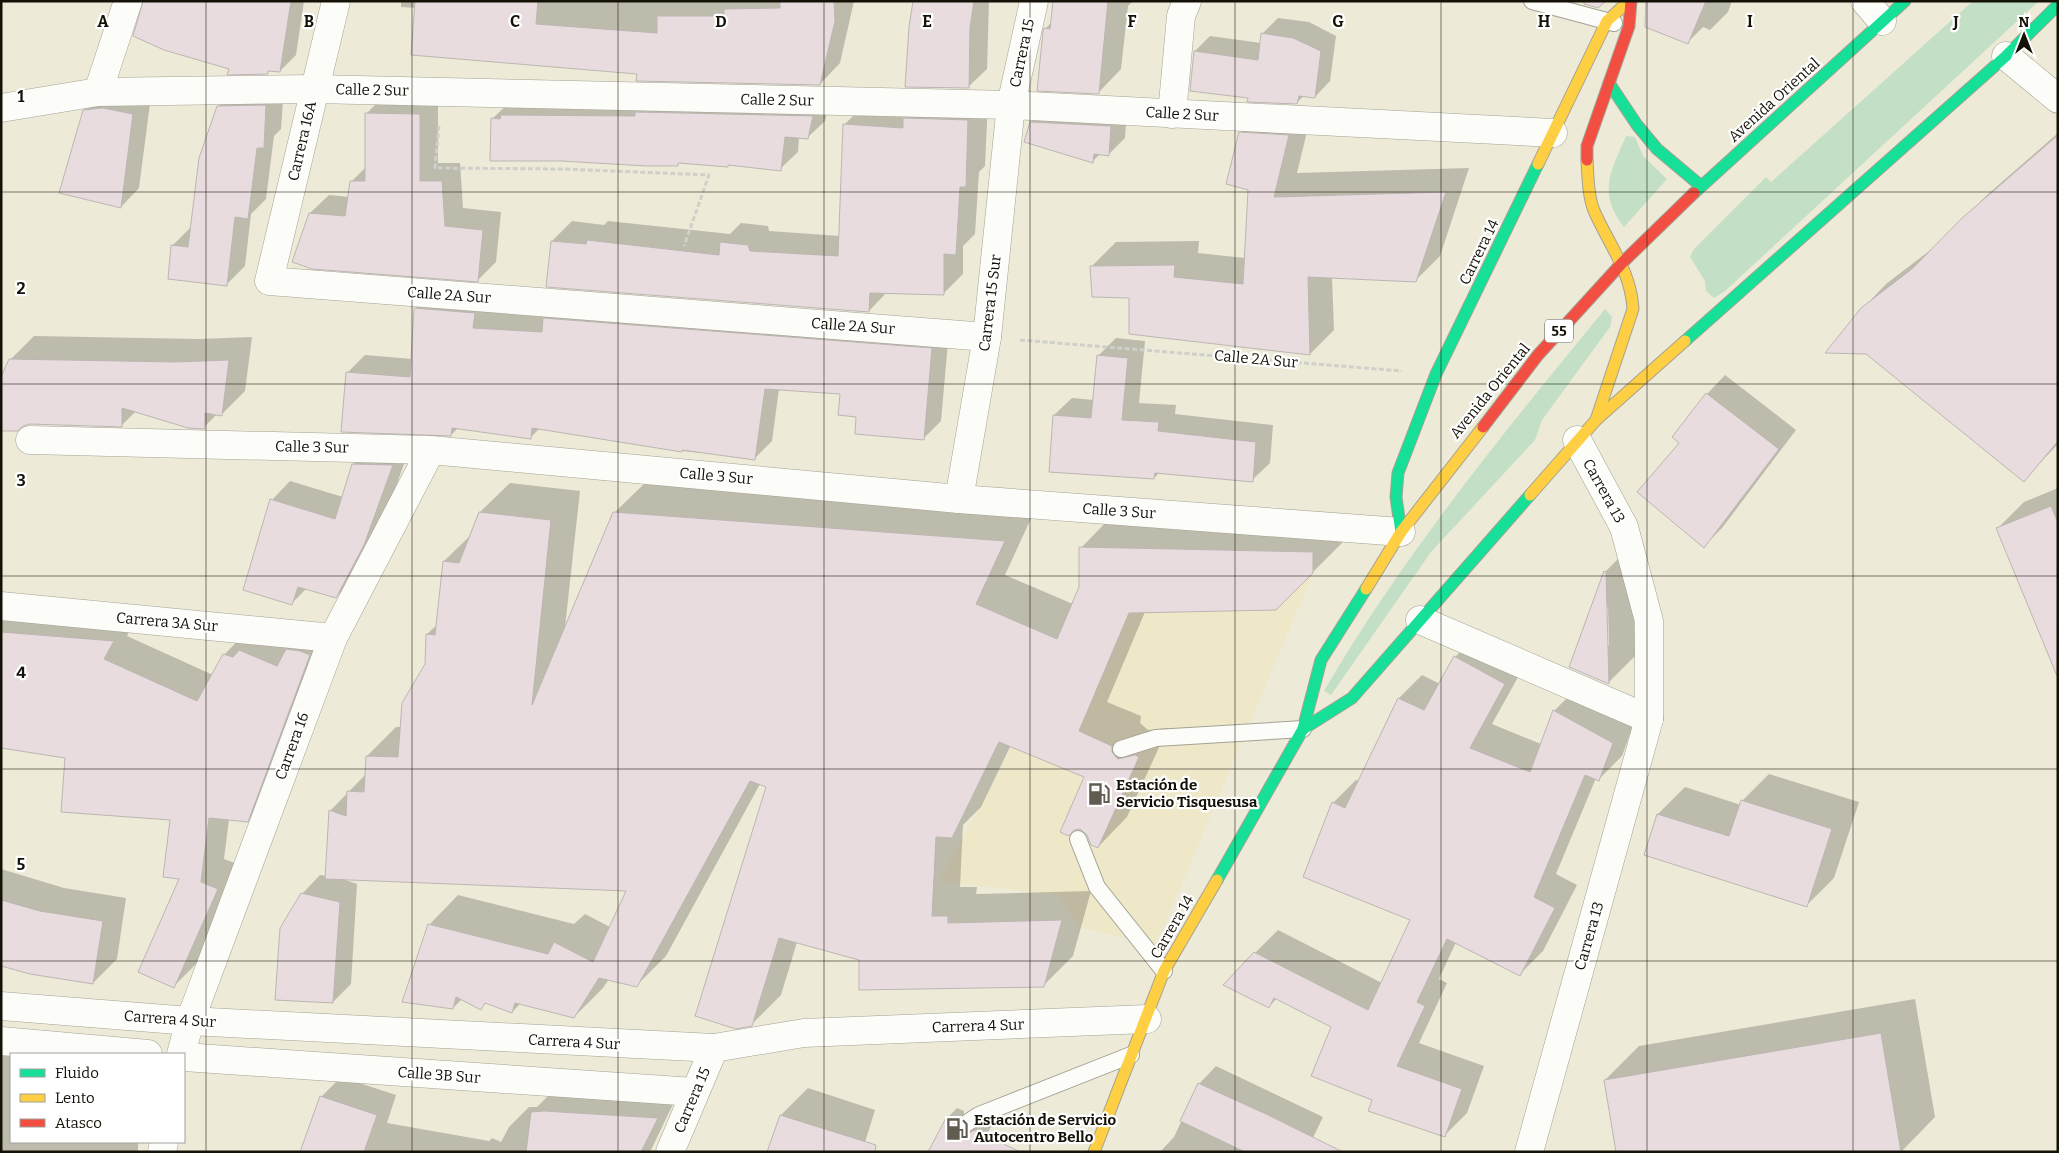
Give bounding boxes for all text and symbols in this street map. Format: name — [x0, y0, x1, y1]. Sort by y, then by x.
north arrow — [1999, 10, 2049, 60]
text: A — [97, 12, 109, 31]
text: B — [304, 12, 314, 31]
text: C — [510, 12, 520, 31]
text: D — [715, 12, 727, 31]
text: E — [922, 12, 932, 31]
text: F — [1128, 12, 1137, 31]
text: G — [1332, 12, 1344, 31]
text: H — [1538, 12, 1551, 31]
text: I — [1747, 12, 1753, 31]
text: J — [1952, 12, 1959, 31]
text: N — [2019, 14, 2030, 31]
street label: Carrera 15 — [1006, 17, 1038, 89]
street label: Avenida Oriental — [1725, 54, 1823, 146]
street label: Calle 2 Sur — [335, 80, 409, 100]
text: 1 — [18, 87, 25, 106]
street label: Calle 2 Sur — [740, 90, 814, 110]
street label: Carrera 16A — [284, 99, 320, 183]
street label: Calle 2 Sur — [1145, 103, 1219, 125]
street label: Carrera 14 — [1455, 216, 1503, 288]
street label: Carrera 15 Sur — [975, 253, 1005, 353]
text: 2 — [16, 279, 26, 298]
street label: Calle 2A Sur — [407, 283, 492, 307]
street label: Calle 2A Sur — [811, 314, 896, 338]
road number: 55 — [1545, 320, 1573, 342]
street label: Avenida Oriental — [1446, 340, 1534, 442]
street label: Calle 2A Sur — [1213, 346, 1299, 372]
street label: Calle 3 Sur — [275, 437, 349, 457]
street label: Carrera 13 — [1579, 456, 1629, 526]
street label: Calle 3 Sur — [679, 464, 754, 488]
text: 3 — [16, 471, 26, 490]
street label: Calle 3 Sur — [1082, 499, 1157, 523]
street label: Carrera 3A Sur — [115, 609, 219, 635]
text: 4 — [16, 663, 26, 682]
street label: Carrera 16 — [271, 710, 313, 782]
place label: Estación de Servicio Tisquesusa — [1116, 776, 1258, 811]
fuel station icon: Estación de Servicio Tisquesusa — [1086, 781, 1112, 807]
text: 5 — [17, 855, 26, 874]
street label: Carrera 14 — [1147, 892, 1198, 962]
street label: Carrera 13 — [1571, 900, 1607, 972]
street label: Carrera 4 Sur — [123, 1007, 217, 1031]
street label: Carrera 4 Sur — [932, 1015, 1025, 1037]
street label: Carrera 4 Sur — [527, 1031, 621, 1053]
legend — [10, 1053, 185, 1143]
street label: Calle 3B Sur — [397, 1063, 481, 1087]
text: Fluido — [55, 1064, 99, 1082]
street label: Carrera 15 — [670, 1064, 714, 1136]
text: Lento — [55, 1089, 95, 1107]
place label: Estación de Servicio Autocentro Bello — [974, 1111, 1116, 1146]
text: Atasco — [55, 1114, 102, 1132]
fuel station icon: Estación de Servicio Autocentro Bello — [944, 1116, 970, 1142]

